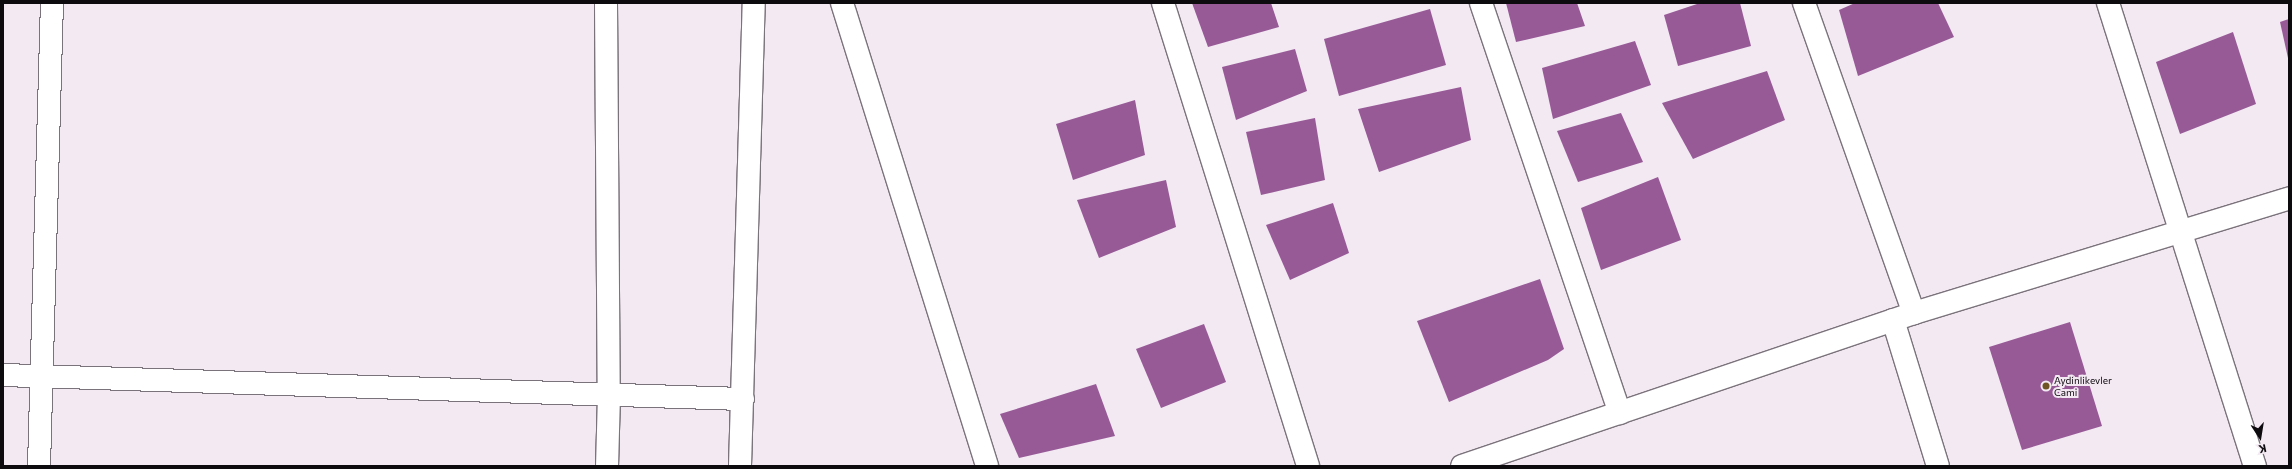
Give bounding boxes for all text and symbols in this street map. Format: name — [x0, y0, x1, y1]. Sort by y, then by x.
place label: Aydinlikevler Cami — [2054, 374, 2112, 398]
marker: Aydinlikevler Cami — [2041, 381, 2051, 391]
north arrow — [2240, 417, 2280, 457]
text: K — [2257, 442, 2268, 456]

